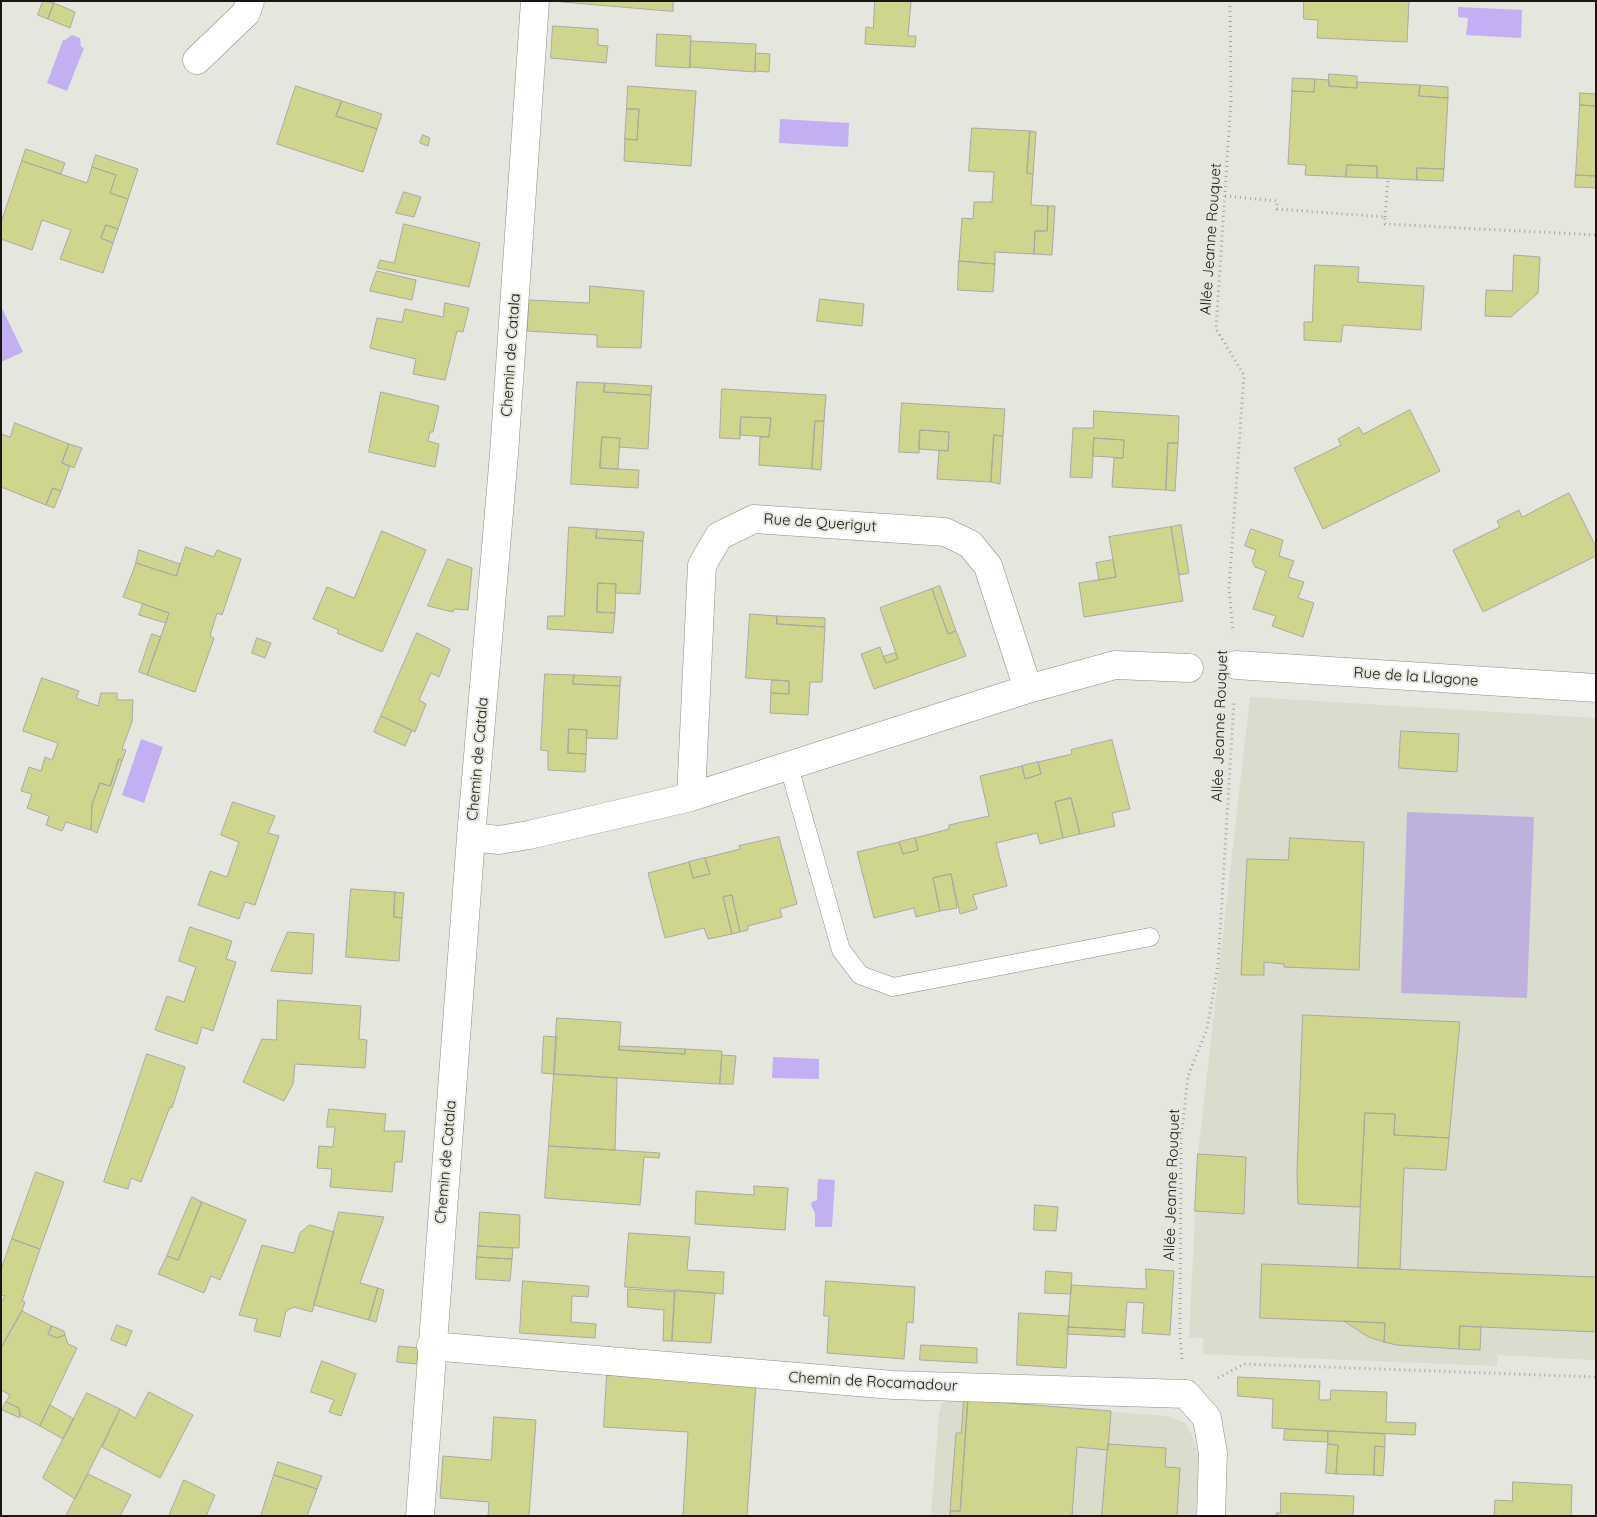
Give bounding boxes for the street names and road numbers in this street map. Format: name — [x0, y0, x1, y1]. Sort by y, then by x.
street label: Allée Jeanne Rouquet — [1197, 162, 1225, 316]
street label: Chemin de Catala — [498, 293, 524, 417]
street label: Rue de Querigut — [763, 510, 877, 536]
street label: Allée Jeanne Rouquet — [1208, 650, 1232, 802]
street label: Rue de la Llagone — [1353, 664, 1479, 690]
street label: Chemin de Catala — [464, 697, 492, 821]
street label: Chemin de Catala — [432, 1100, 460, 1224]
street label: Allée Jeanne Rouquet — [1160, 1109, 1184, 1261]
street label: Chemin de Rocamadour — [788, 1369, 958, 1395]

